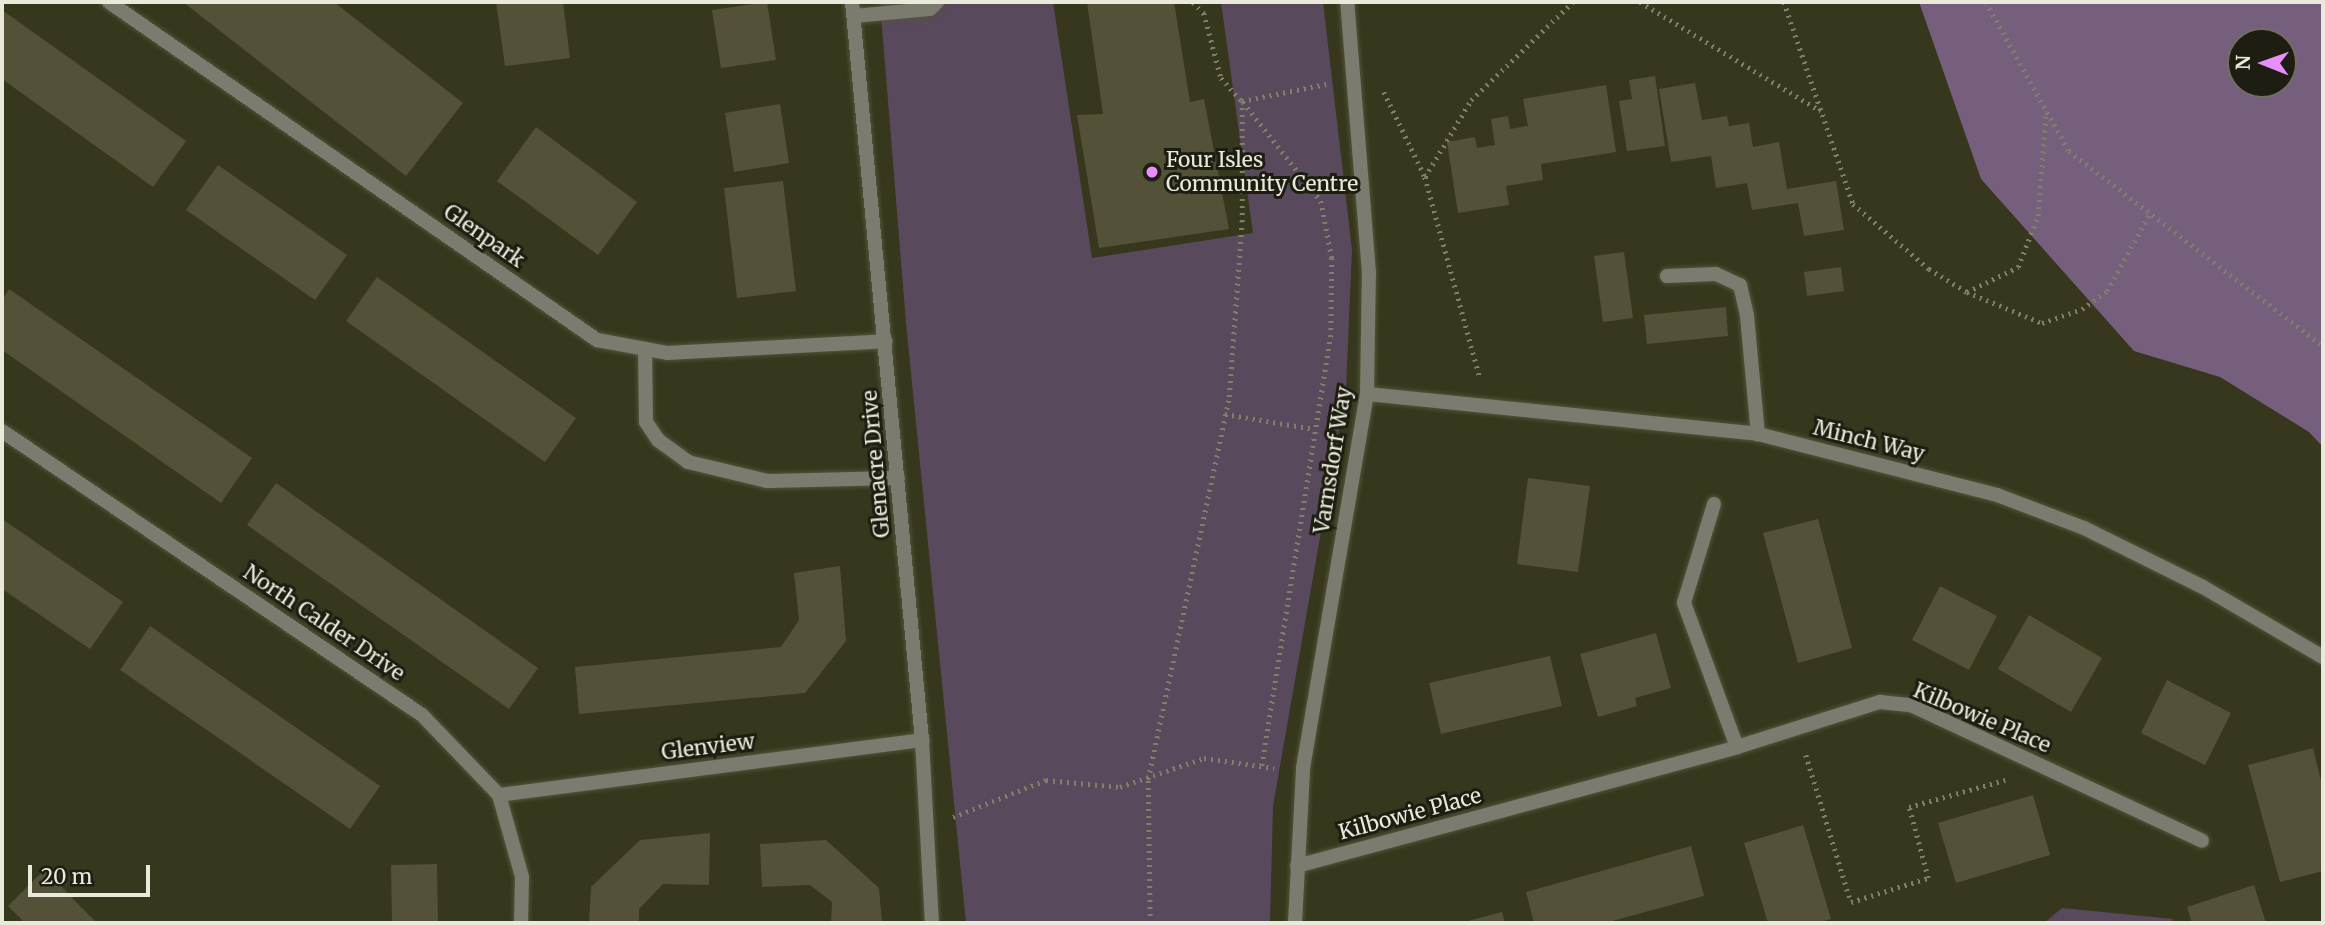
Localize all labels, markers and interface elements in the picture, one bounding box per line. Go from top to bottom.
north arrow [2227,28,2297,98]
text: N [2231,55,2255,70]
place label: Four Isles Community Centre [1166,147,1358,197]
marker: Four Isles Community Centre [1144,164,1160,180]
street label: Glenpark [439,199,529,273]
street label: Varnsdorf Way [1309,385,1357,535]
street label: Glenacre Drive [857,389,895,539]
street label: Minch Way [1811,415,1927,467]
street label: North Calder Drive [239,560,409,686]
street label: Kilbowie Place [1910,678,2054,758]
street label: Glenview [660,729,756,765]
street label: Kilbowie Place [1336,783,1484,845]
scale bar [32,852,154,896]
text: 20 m [41,863,92,890]

